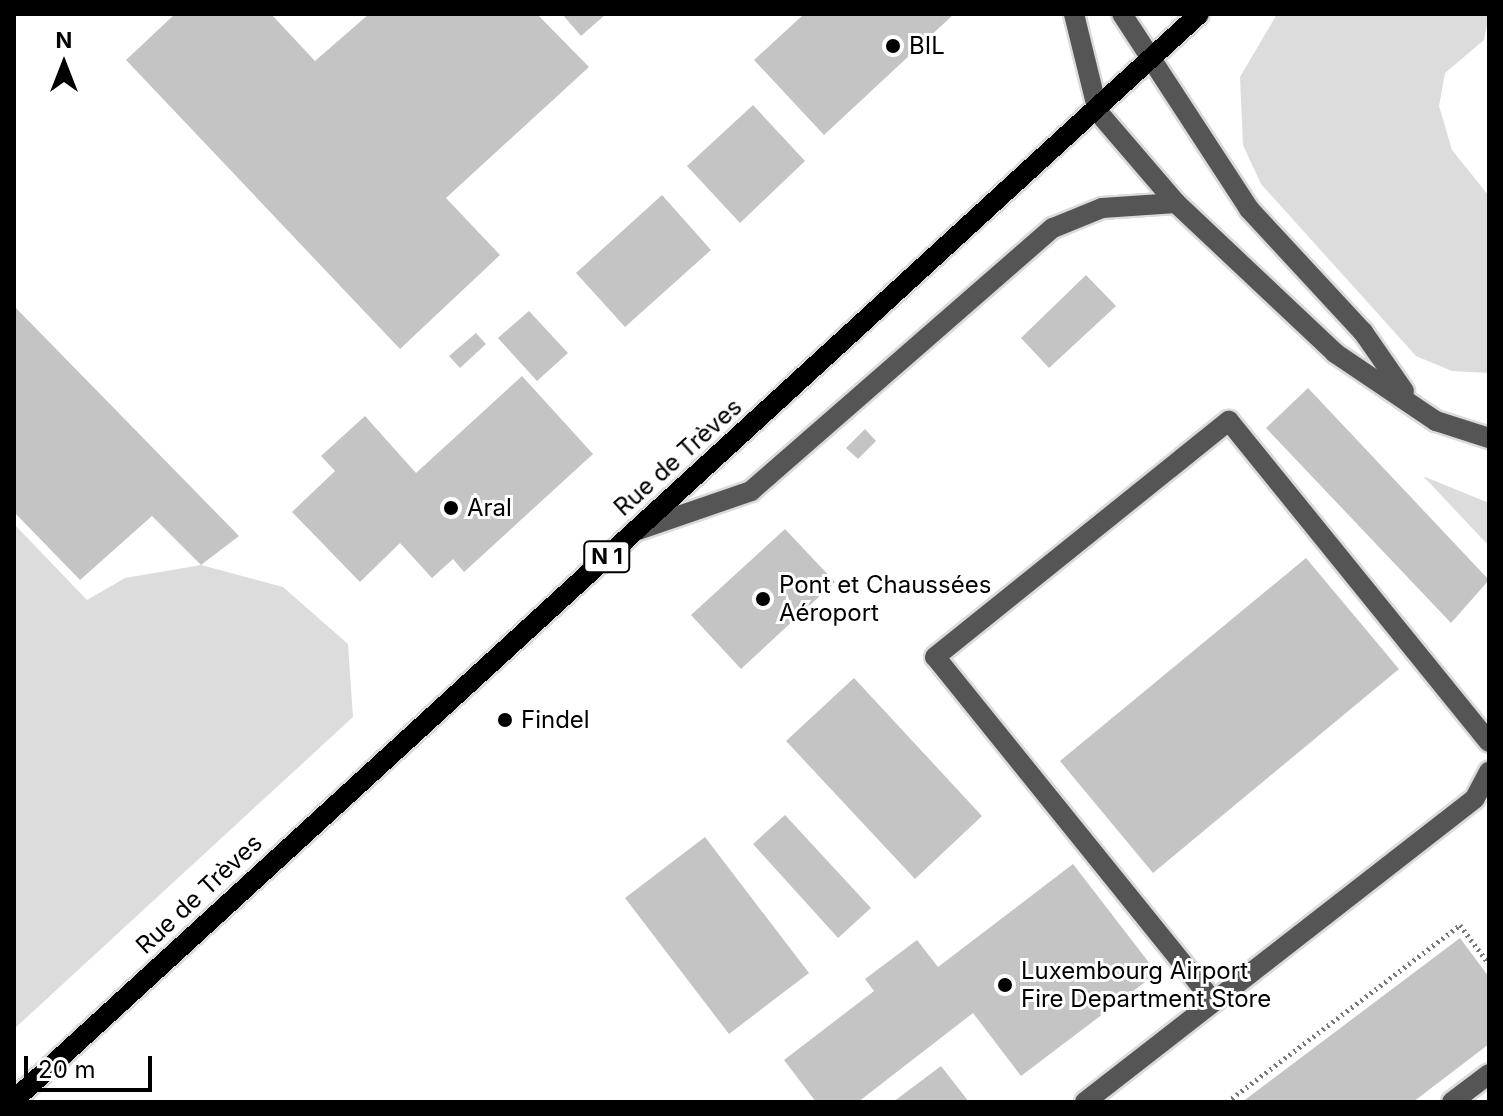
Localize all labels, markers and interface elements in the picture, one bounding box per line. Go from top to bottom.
north arrow [24,24,104,104]
text: N [56,27,72,53]
place label: BIL [909,32,945,60]
marker: BIL [884,37,902,55]
street label: Rue de Trèves [608,392,748,522]
place label: Aral [467,494,512,522]
marker: Aral [442,499,460,517]
road number: N 1 [583,539,631,575]
place label: Pont et Chaussées Aéroport [779,571,991,627]
marker: Pont et Chaussées Aéroport [754,590,772,608]
place label: Findel [521,706,590,734]
marker: Findel [496,711,514,729]
street label: Rue de Trèves [130,828,268,960]
place label: Luxembourg Airport Fire Department Store [1021,957,1271,1013]
marker: Luxembourg Airport Fire Department Store [996,976,1014,994]
scale bar [28,1040,156,1090]
text: 20 m [38,1055,96,1084]

